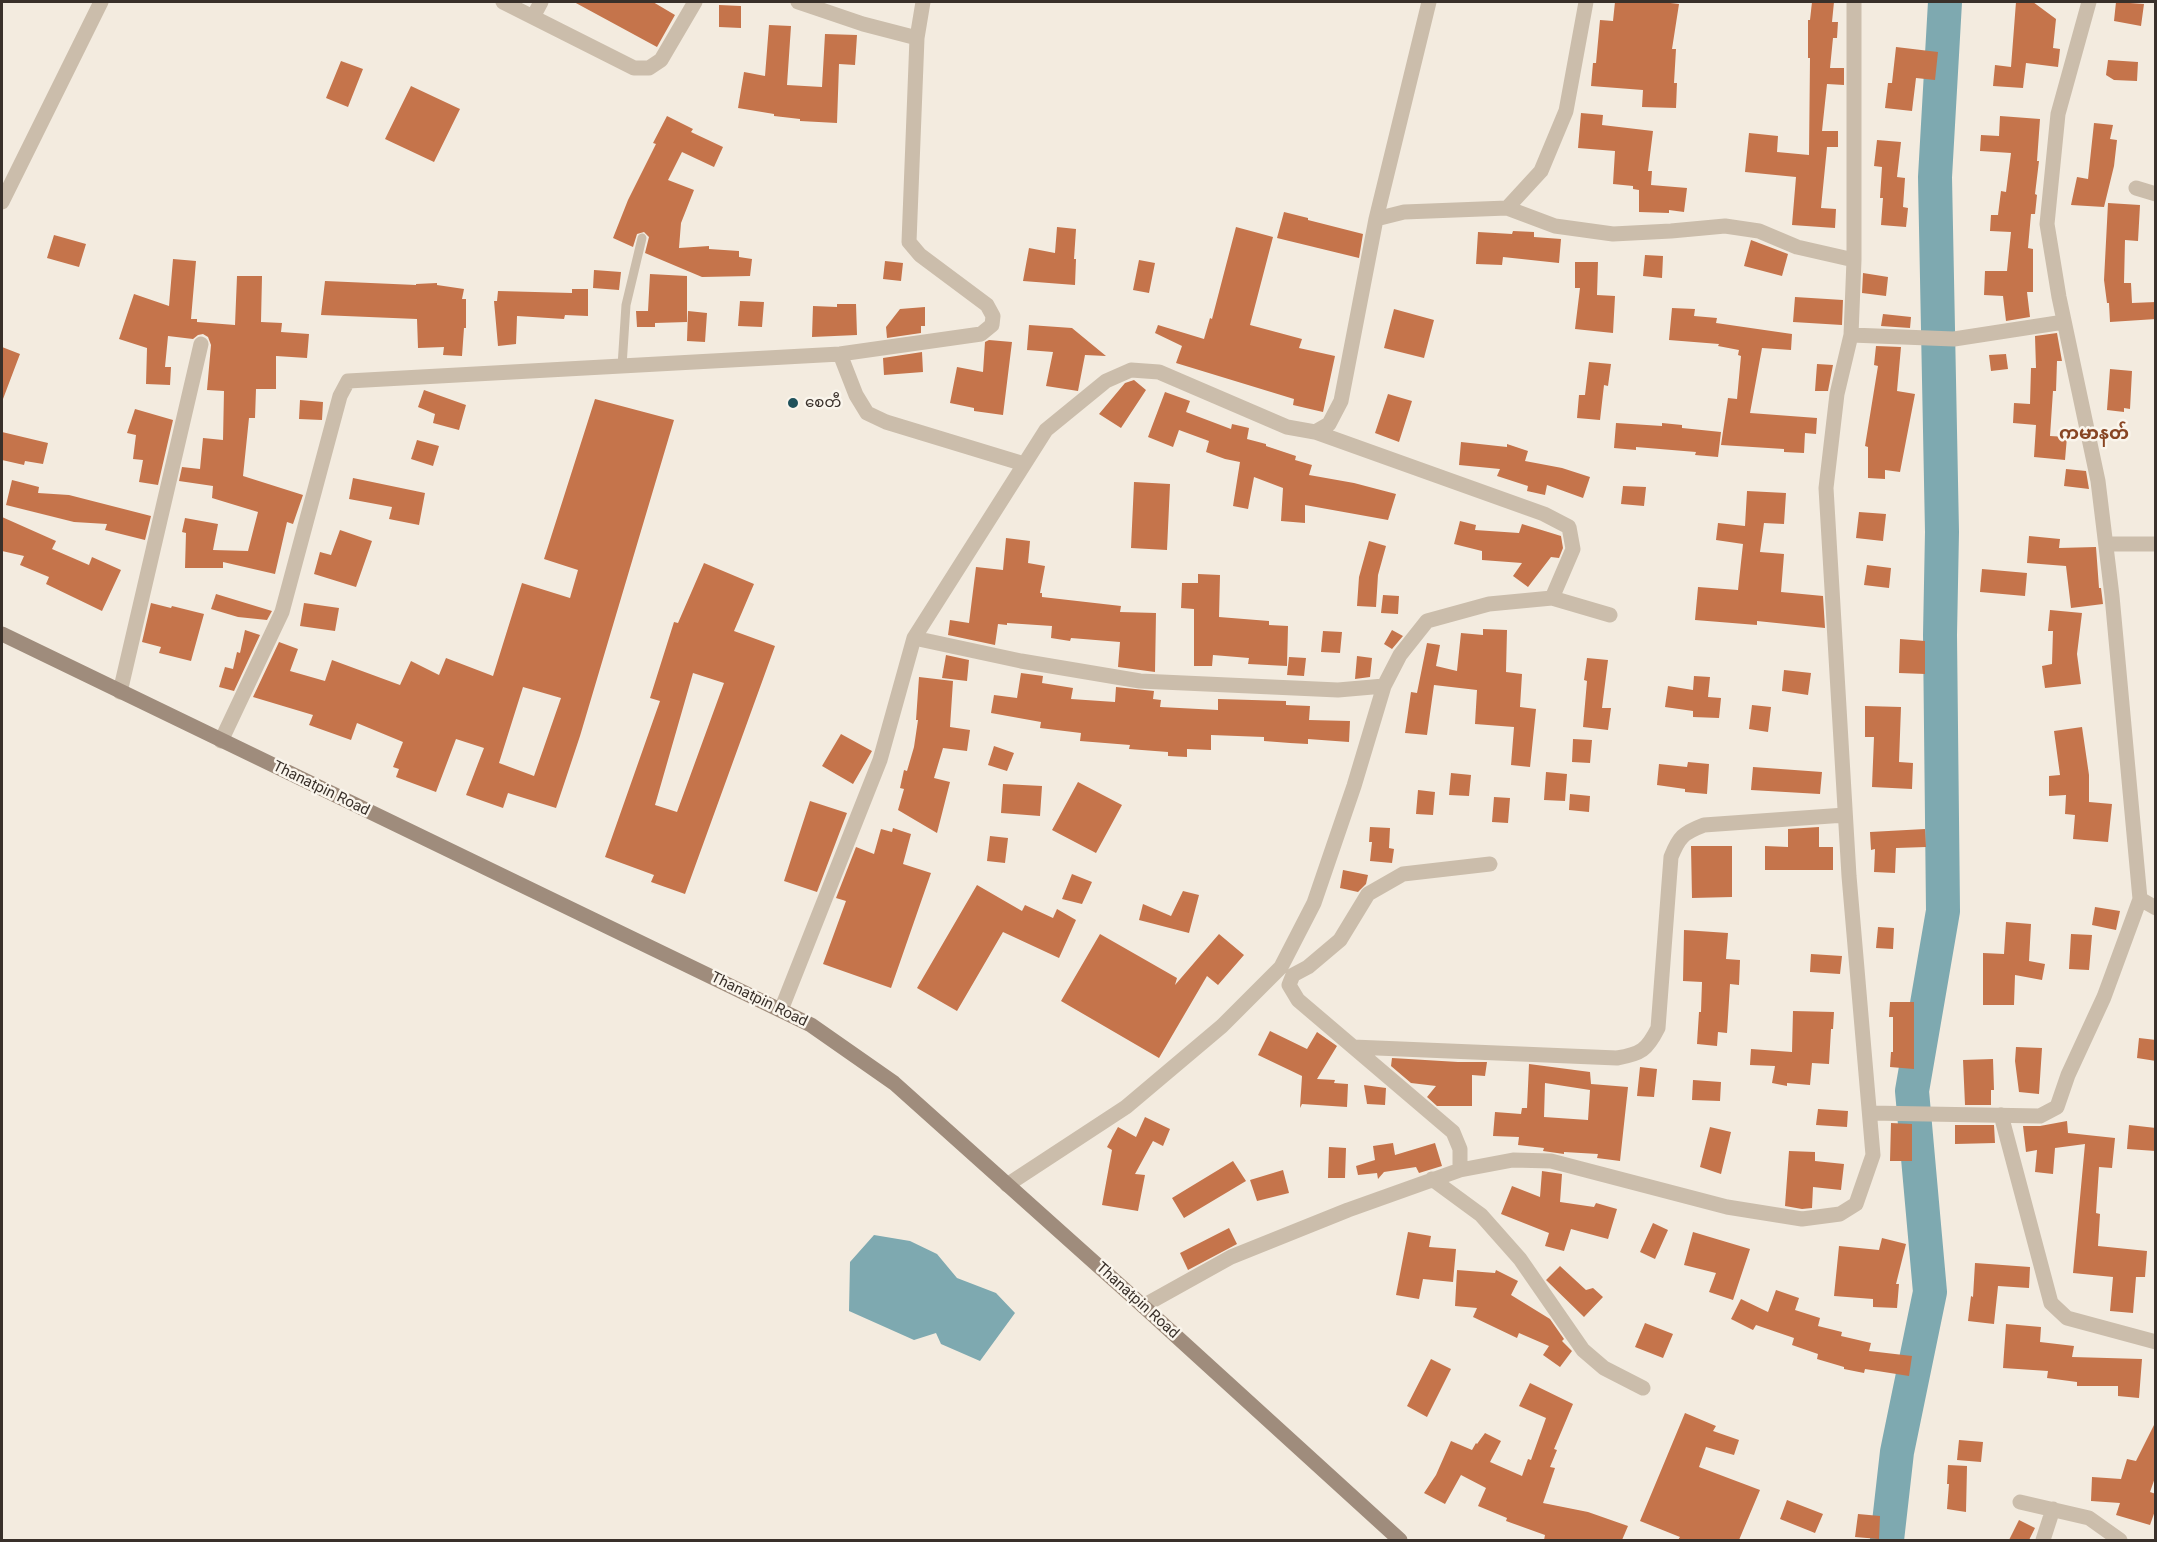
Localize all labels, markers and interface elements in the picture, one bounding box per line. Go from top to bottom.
place label: စေတီ [805,394,841,412]
marker: စေတီ [786,396,800,410]
district label: ကမာနတ် [2059,423,2129,445]
street label: Thanatpin Road [270,758,372,820]
street label: Thanatpin Road [708,969,810,1031]
street label: Thanatpin Road [1092,1259,1182,1343]

